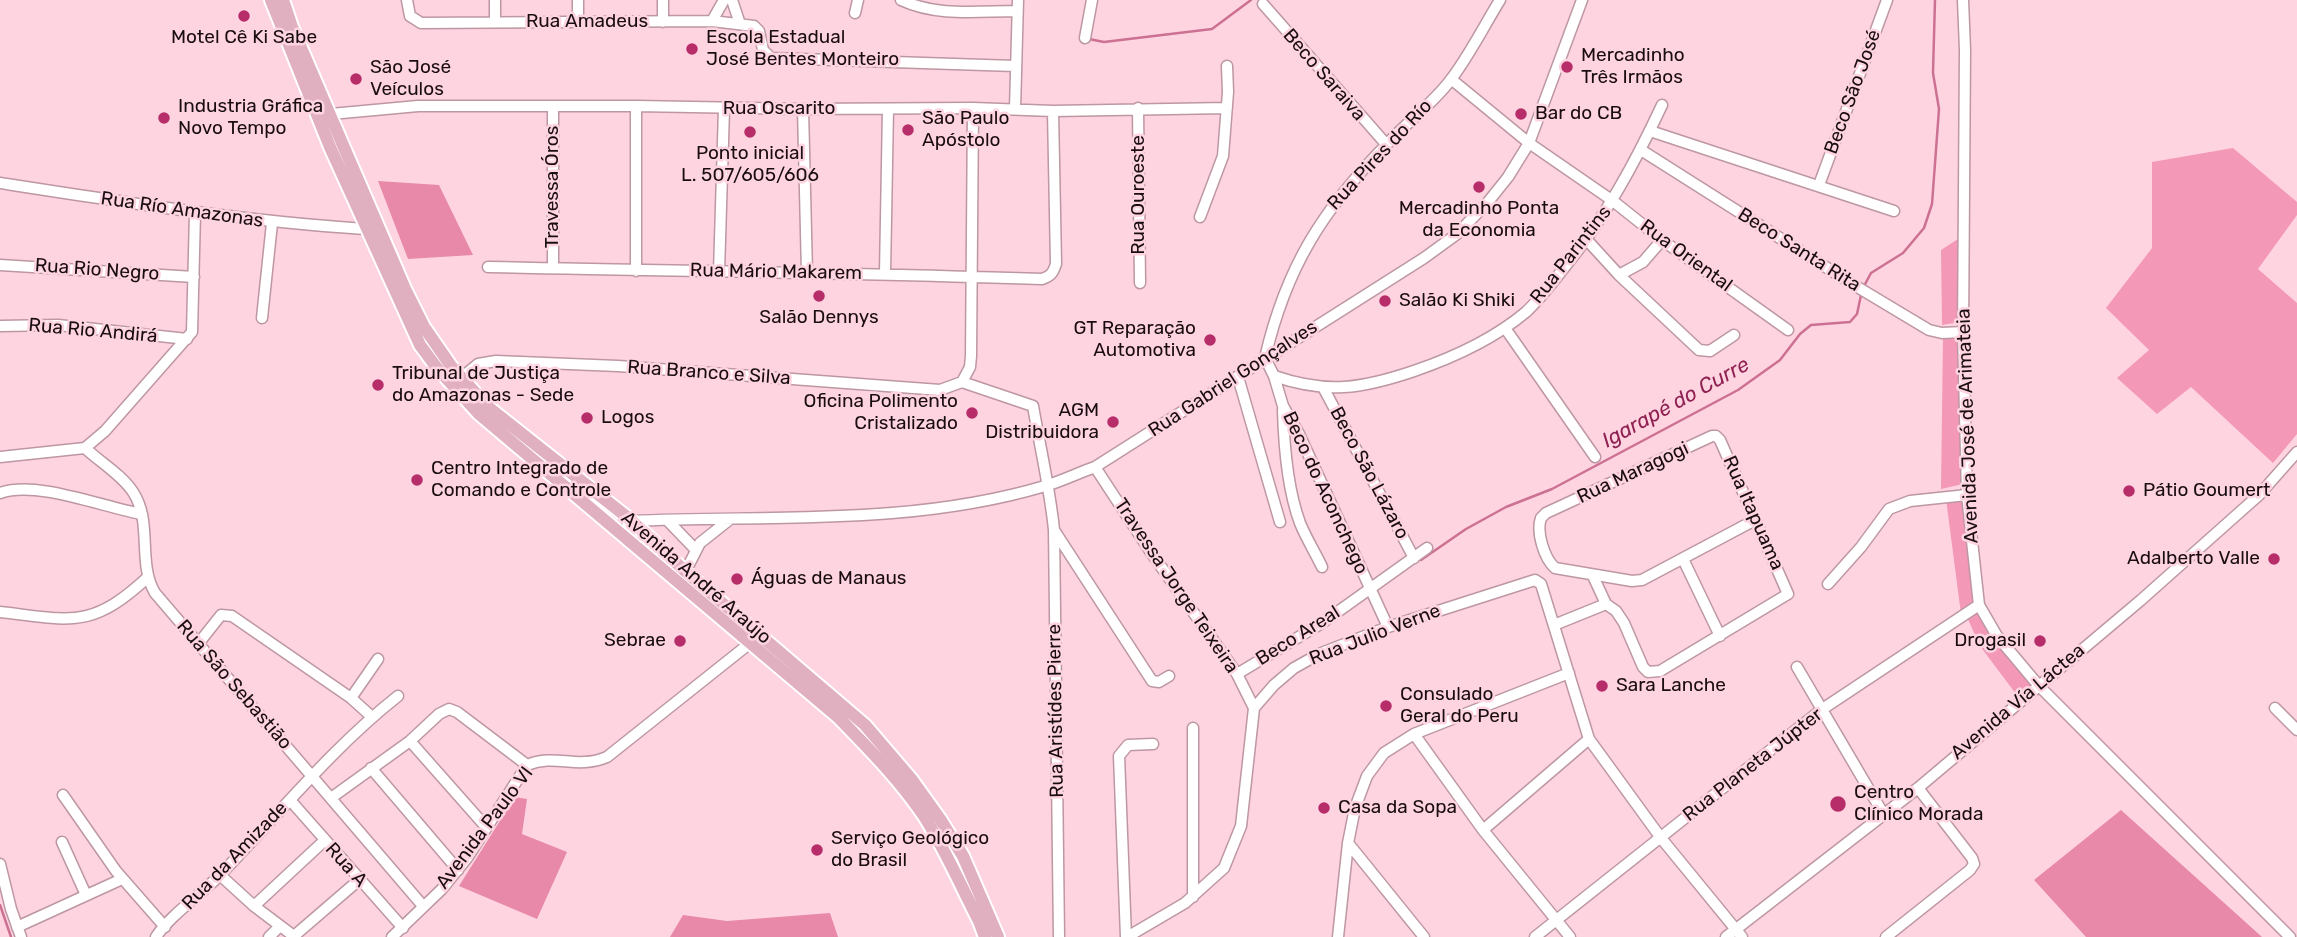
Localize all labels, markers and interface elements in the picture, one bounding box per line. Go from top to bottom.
marker: Motel Cê Ki Sabe [236,8,252,24]
street label: Rua Amadeus [526,11,648,33]
street label: Beco Saraiva [1278,24,1370,126]
place label: Motel Cê Ki Sabe [171,27,317,49]
place label: Escola Estadual José Bentes Monteiro [706,27,899,71]
street label: Beco São José [1820,27,1886,157]
marker: Escola Estadual José Bentes Monteiro [684,41,700,57]
place label: Mercadinho Três Irmãos [1581,45,1685,89]
place label: São José Veículos [370,57,451,101]
marker: Mercadinho Três Irmãos [1559,59,1575,75]
marker: São José Veículos [348,71,364,87]
street label: Rua Pires do Río [1323,95,1437,215]
place label: Industria Gráfica Novo Tempo [178,96,323,140]
street label: Rua Oscarito [723,98,835,120]
place label: Bar do CB [1535,103,1622,125]
marker: Bar do CB [1513,106,1529,122]
place label: São Paulo Apóstolo [922,108,1009,152]
marker: Industria Gráfica Novo Tempo [156,110,172,126]
marker: São Paulo Apóstolo [900,122,916,138]
marker: Ponto inicial L. 507/605/606 [742,124,758,140]
street label: Travessa Óros [542,126,564,248]
street label: Rua Ouroeste [1128,135,1150,255]
place label: Ponto inicial L. 507/605/606 [681,143,819,187]
marker: Mercadinho Ponta da Economia [1471,179,1487,195]
street label: Rua Río Amazonas [99,187,265,233]
place label: Mercadinho Ponta da Economia [1399,198,1559,242]
street label: Rua Parintins [1526,202,1616,308]
street label: Beco Santa Rita [1733,203,1865,297]
street label: Rua Oriental [1636,215,1736,297]
street label: Rua Rio Negro [34,254,160,286]
street label: Rua Mário Makarem [690,259,862,285]
marker: Salão Dennys [811,288,827,304]
place label: Salão Ki Shiki [1399,290,1515,312]
marker: Salão Ki Shiki [1377,293,1393,309]
place label: Salão Dennys [759,307,879,329]
street label: Avenida José de Arimateia [1953,308,1983,544]
street label: Rua Rio Andirá [28,314,158,348]
street label: Rua Gabriel Gonçalves [1144,316,1322,442]
place label: GT Reparação Automotiva [1073,318,1196,362]
marker: GT Reparação Automotiva [1202,332,1218,348]
water label: Igarapé do Curre [1598,352,1754,454]
street label: Rua Branco e Silva [627,356,791,390]
place label: Tribunal de Justiça do Amazonas - Sede [392,363,574,407]
marker: Tribunal de Justiça do Amazonas - Sede [370,377,386,393]
place label: Oficina Polimento Cristalizado [804,391,958,435]
place label: AGM Distribuidora [985,400,1099,444]
street label: Beco São Lázaro [1325,403,1413,543]
marker: Oficina Polimento Cristalizado [964,405,980,421]
place label: Logos [601,407,654,429]
street label: Beco do Aconchego [1277,408,1373,578]
marker: Logos [579,410,595,426]
marker: AGM Distribuidora [1105,414,1121,430]
street label: Rua Maragogi [1574,437,1692,509]
street label: Rua Itapuama [1718,452,1788,574]
place label: Centro Integrado de Comando e Controle [431,458,611,502]
marker: Centro Integrado de Comando e Controle [409,472,425,488]
place label: Pátio Goumert [2143,480,2270,502]
marker: Pátio Goumert [2121,483,2137,499]
street label: Travessa Jorge Teixeira [1109,494,1243,678]
street label: Avenida André Araújo [616,507,776,649]
place label: Adalberto Valle [2127,548,2260,570]
marker: Adalberto Valle [2266,551,2282,567]
place label: Águas de Manaus [751,568,907,590]
marker: Águas de Manaus [729,571,745,587]
street label: Rua Julio Verne [1306,600,1444,670]
street label: Beco Areal [1252,601,1344,671]
street label: Rua São Sebastião [172,616,296,754]
street label: Rua Aristídes Pierre [1043,624,1069,798]
place label: Sebrae [604,630,666,652]
place label: Drogasil [1954,630,2026,652]
marker: Sebrae [672,633,688,649]
marker: Drogasil [2032,633,2048,649]
street label: Avenida Vía Láctea [1946,639,2090,765]
place label: Sara Lanche [1616,675,1726,697]
marker: Sara Lanche [1594,678,1610,694]
place label: Consulado Geral do Peru [1400,684,1519,728]
marker: Consulado Geral do Peru [1378,698,1394,714]
street label: Rua Planeta Júpter [1679,703,1827,827]
street label: Avenida Paulo VI [432,762,538,894]
place label: Centro Clínico Morada [1854,782,1983,826]
marker: Centro Clínico Morada [1828,794,1848,814]
street label: Rua da Amizade [178,797,292,915]
place label: Casa da Sopa [1338,797,1457,819]
marker: Casa da Sopa [1316,800,1332,816]
place label: Serviço Geológico do Brasil [831,828,989,872]
street label: Rua A [320,838,372,892]
marker: Serviço Geológico do Brasil [809,842,825,858]

